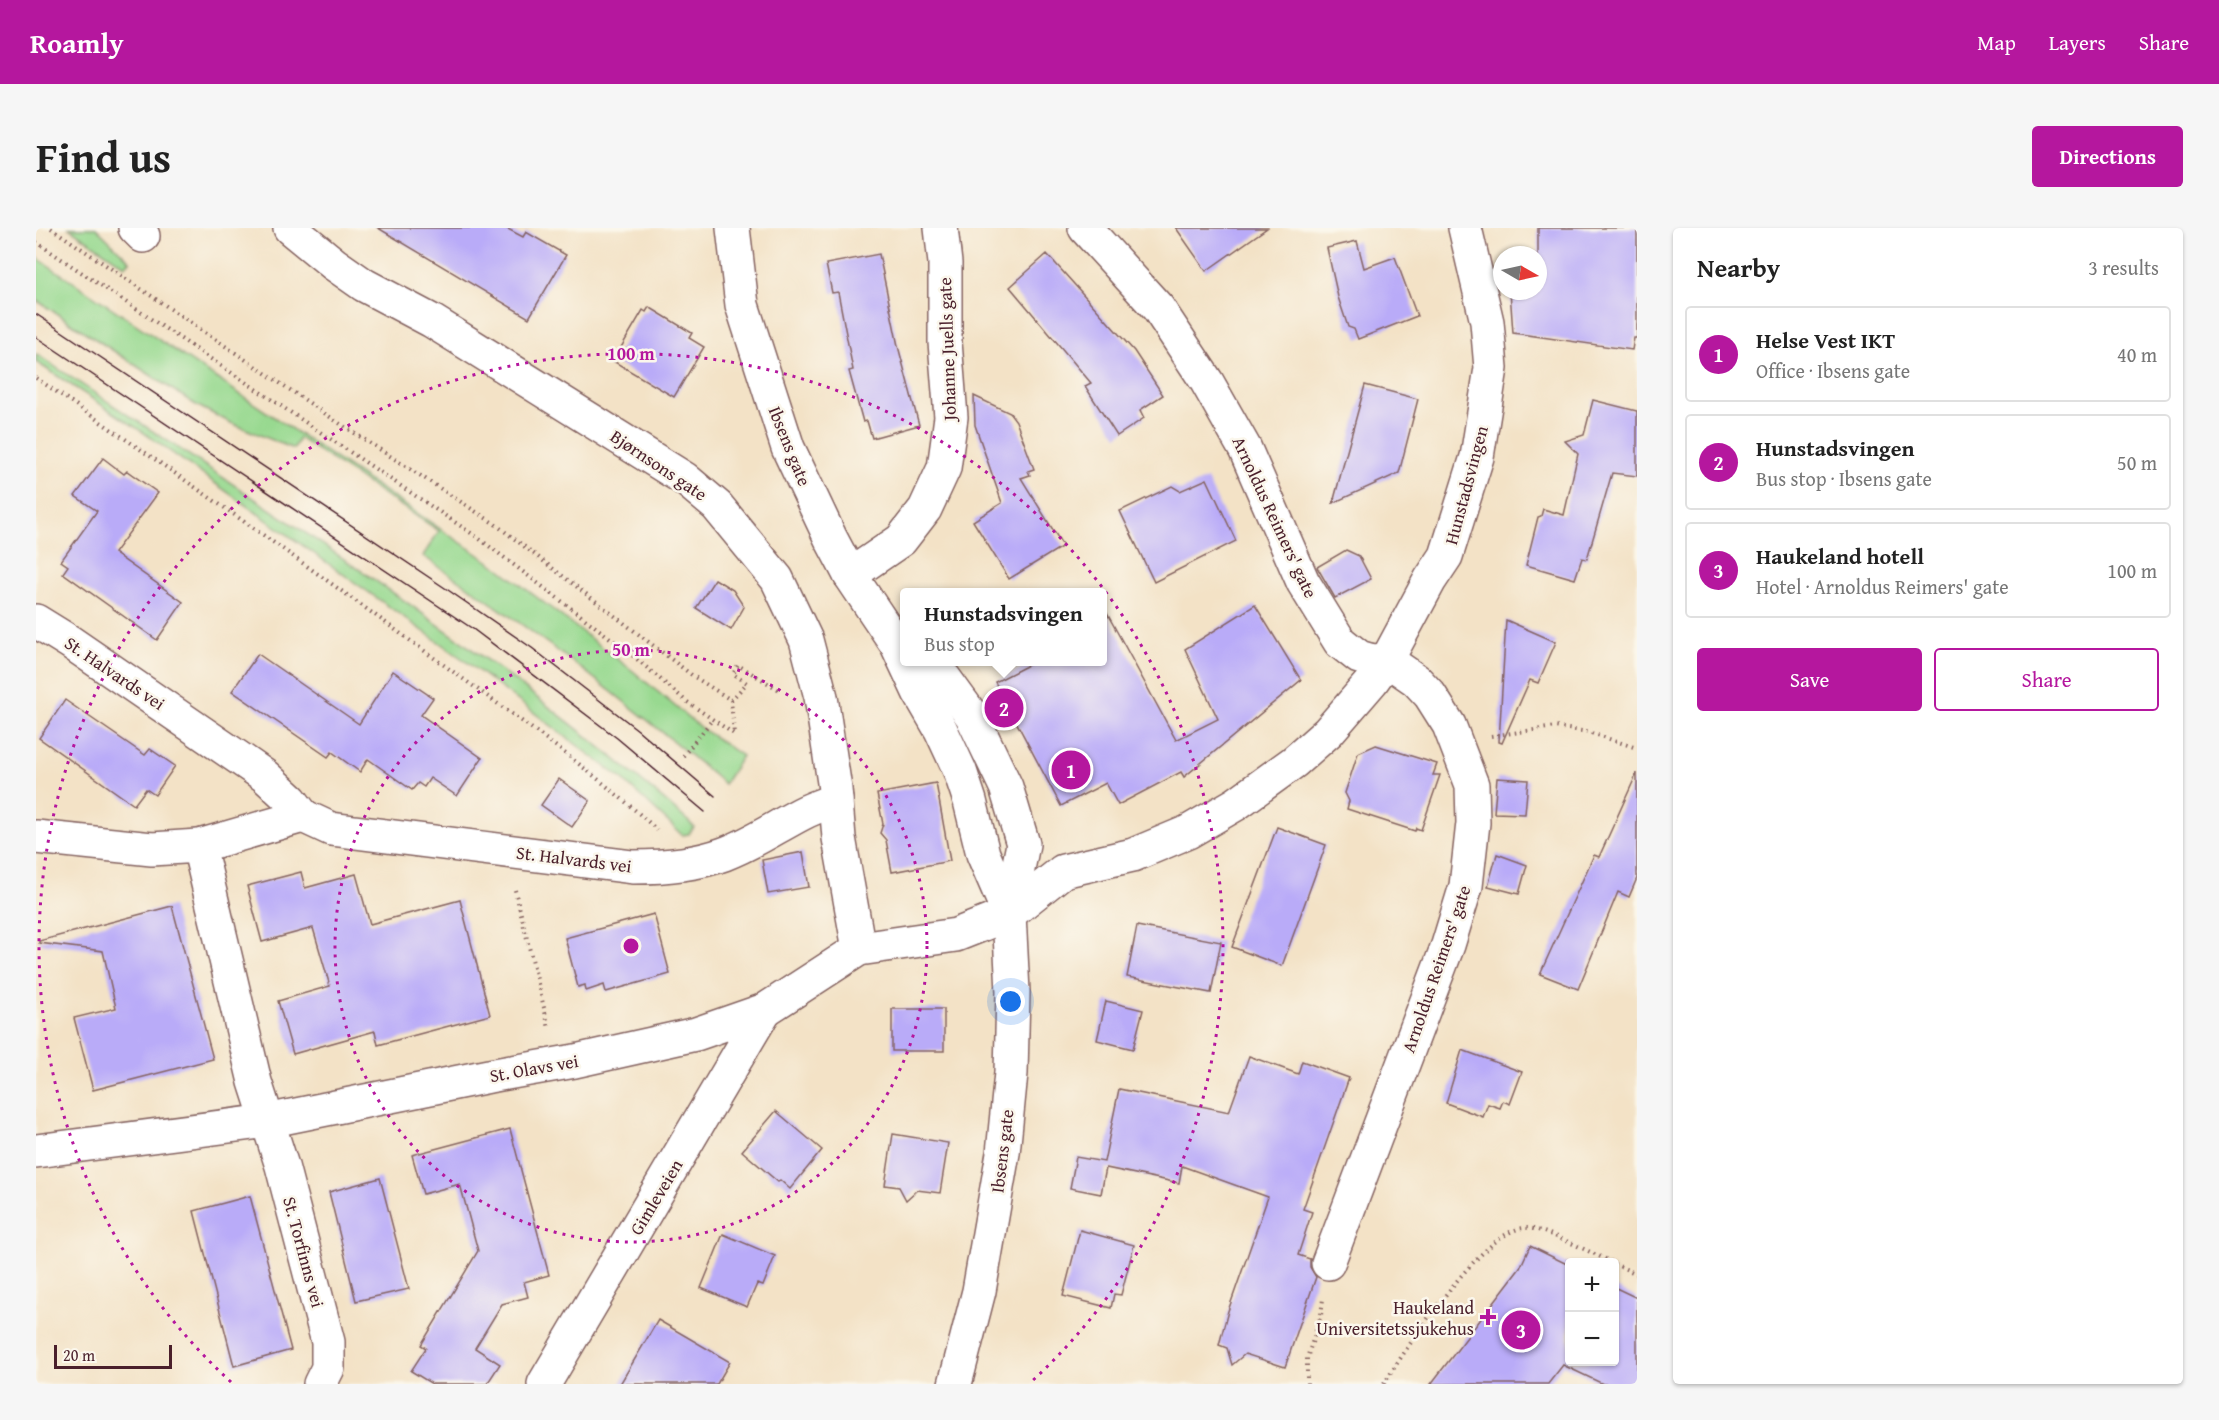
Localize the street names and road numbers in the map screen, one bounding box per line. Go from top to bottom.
street label: Johanne Juells gate [931,277,963,423]
street label: Ibsens gate [762,402,818,490]
street label: Hunstadsvingen [1437,422,1495,548]
street label: Bjørnsons gate [605,423,713,507]
street label: Arnoldus Reimers' gate [1226,432,1324,602]
street label: St. Halvards vei [59,629,171,717]
street label: St. Halvards vei [515,839,633,879]
street label: Arnoldus Reimers' gate [1395,882,1477,1056]
street label: St. Olavs vei [487,1047,581,1089]
street label: Ibsens gate [983,1108,1021,1194]
street label: Gimleveien [623,1154,689,1240]
street label: St. Torfinns vei [276,1194,332,1310]

